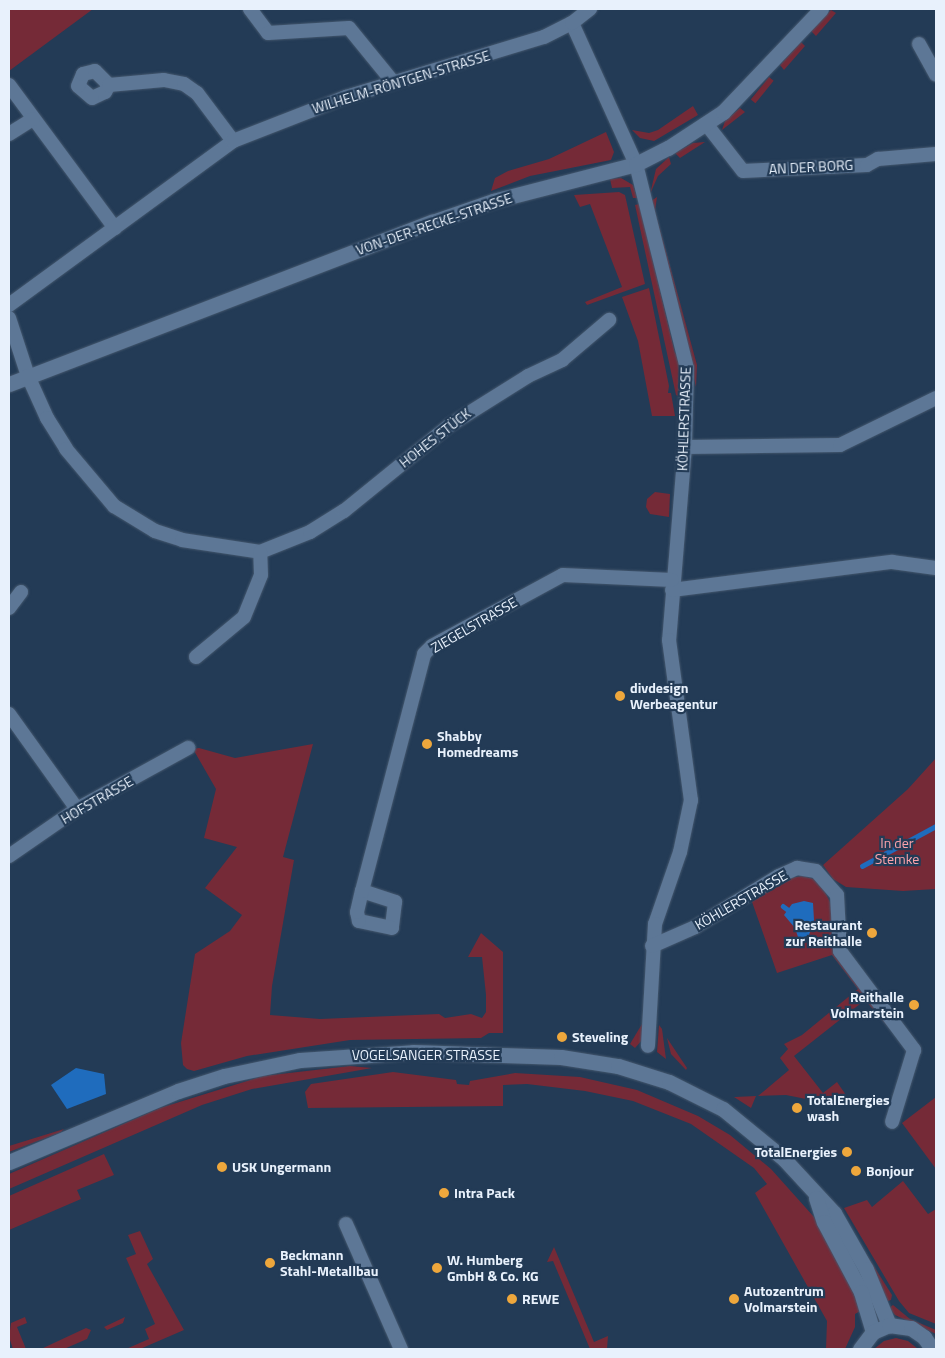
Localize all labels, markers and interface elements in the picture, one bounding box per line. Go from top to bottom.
street label: WILHELM-RÖNTGEN-STRASSE [310,47,492,117]
street label: AN DER BORG [768,156,854,178]
street label: VON-DER-RECKE-STRASSE [354,189,514,259]
street label: KÖHLERSTRASSE [674,367,694,471]
street label: HOHES STÜCK [396,405,474,471]
street label: ZIEGELSTRASSE [428,594,520,656]
place label: divdesign Werbeagentur [630,680,717,712]
marker: divdesign Werbeagentur [614,690,626,702]
place label: Shabby Homedreams [437,728,518,760]
marker: Shabby Homedreams [421,738,433,750]
street label: HOFSTRASSE [58,773,136,827]
park label: In der Stemke [875,835,919,868]
street label: KÖHLERSTRASSE [692,867,790,933]
place label: Restaurant zur Reithalle [786,917,862,950]
marker: Restaurant zur Reithalle [866,927,878,939]
place label: Reithalle Volmarstein [830,989,904,1022]
marker: Reithalle Volmarstein [908,999,920,1011]
place label: Steveling [572,1029,628,1045]
marker: Steveling [556,1031,568,1043]
street label: VOGELSANGER STRASSE [352,1047,500,1063]
place label: TotalEnergies wash [807,1092,890,1124]
marker: TotalEnergies wash [791,1102,803,1114]
place label: TotalEnergies [754,1144,837,1160]
marker: TotalEnergies [841,1146,853,1158]
place label: USK Ungermann [232,1159,331,1175]
marker: USK Ungermann [216,1161,228,1173]
place label: Bonjour [866,1163,914,1179]
marker: Bonjour [850,1165,862,1177]
place label: Intra Pack [454,1185,515,1201]
marker: Intra Pack [438,1187,450,1199]
place label: Beckmann Stahl-Metallbau [280,1247,378,1280]
place label: W. Humberg GmbH & Co. KG [447,1252,539,1284]
marker: Beckmann Stahl-Metallbau [264,1257,276,1269]
marker: W. Humberg GmbH & Co. KG [431,1262,443,1274]
place label: Autozentrum Volmarstein [744,1283,824,1315]
place label: REWE [522,1291,559,1307]
marker: REWE [506,1293,518,1305]
marker: Autozentrum Volmarstein [728,1293,740,1305]

